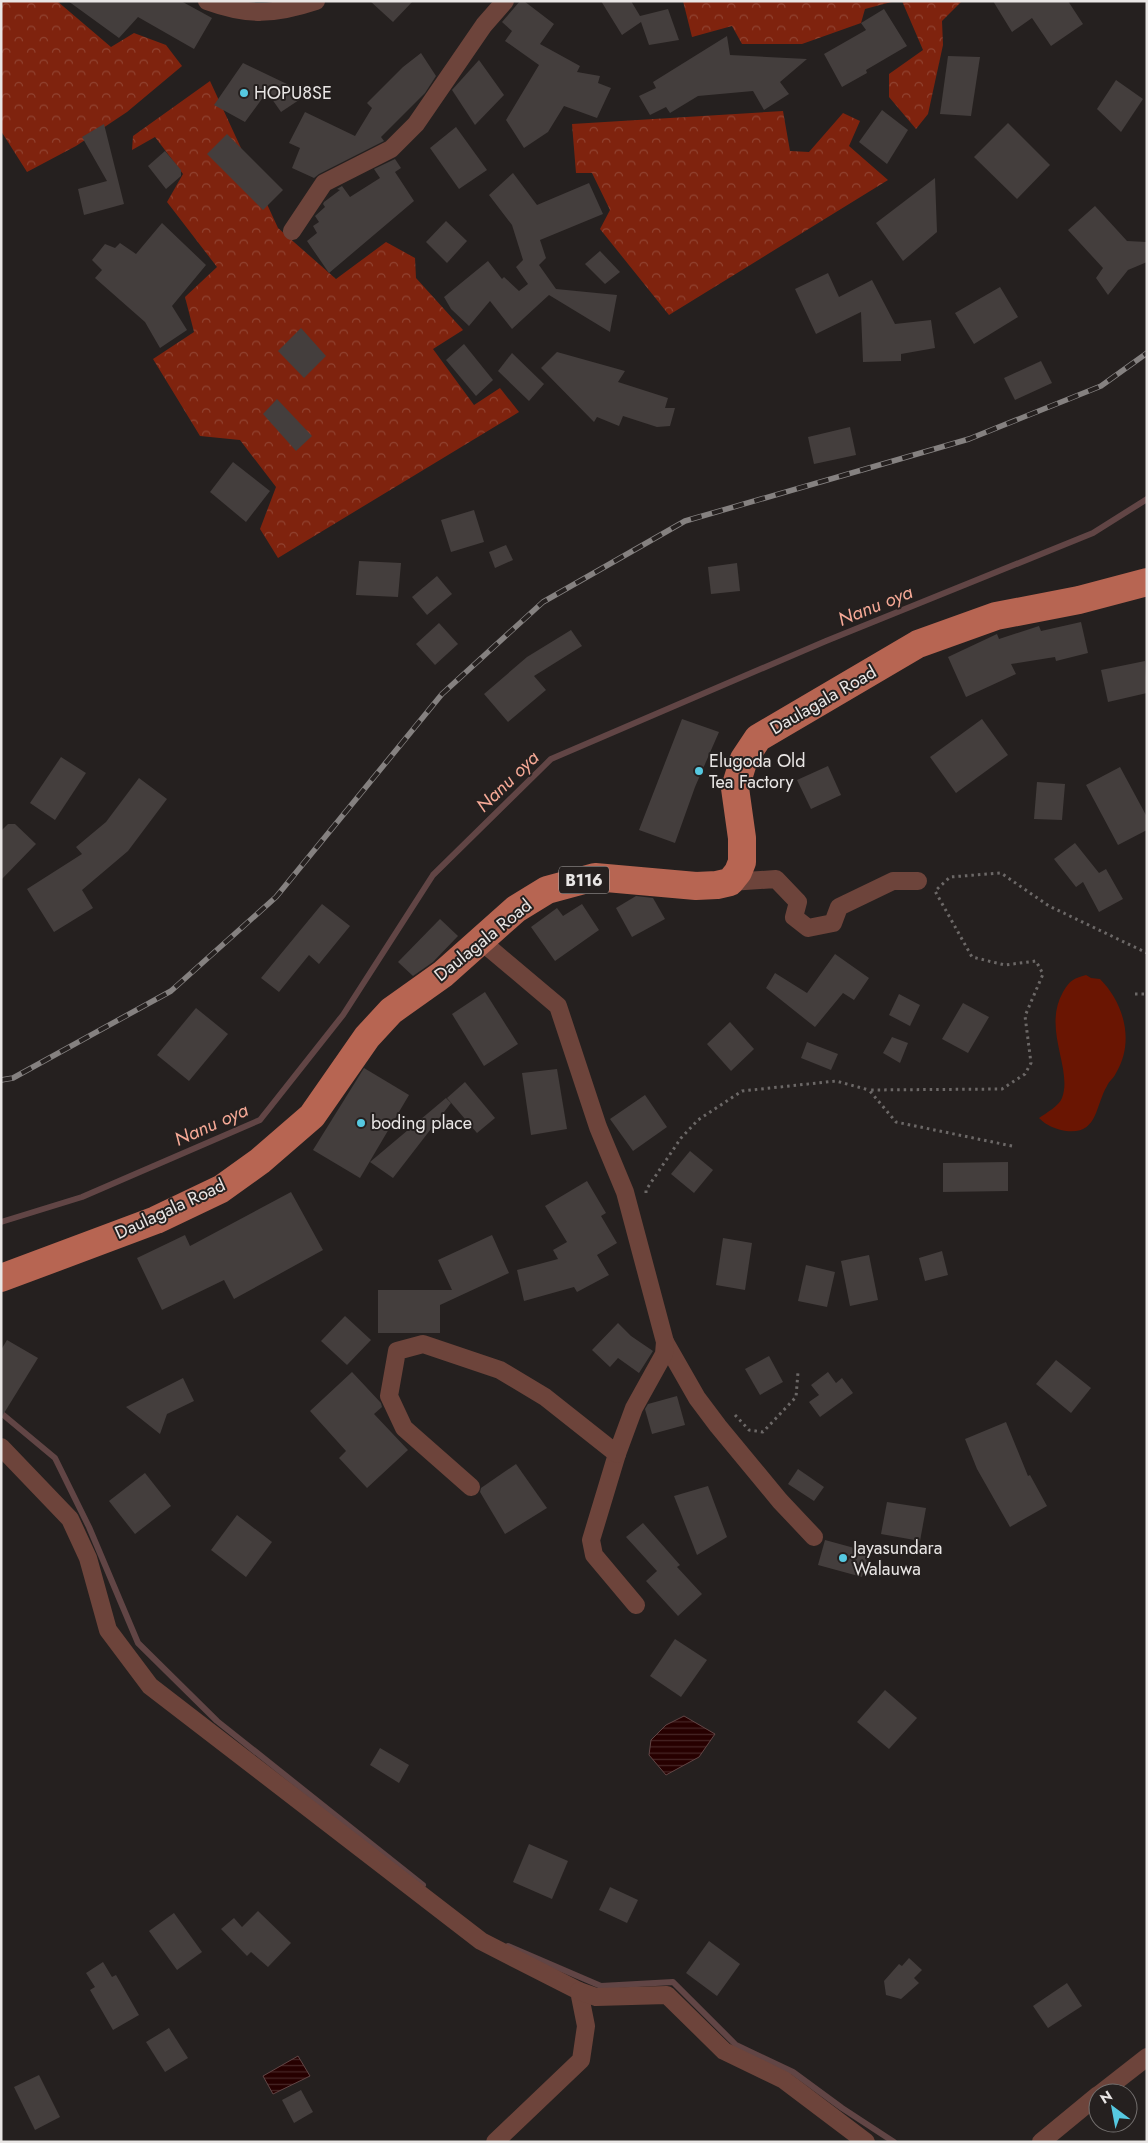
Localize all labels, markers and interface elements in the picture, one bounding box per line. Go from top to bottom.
place label: HOPU8SE [254,80,332,106]
marker: HOPU8SE [238,87,250,99]
water label: Nanu oya [834,578,917,633]
street label: Daulagala Road [765,659,881,741]
water label: Nanu oya [470,744,545,818]
place label: Elugoda Old Tea Factory [709,748,806,795]
marker: Elugoda Old Tea Factory [693,765,705,777]
road number: B116 [559,866,609,894]
street label: Daulagala Road [429,892,537,988]
water label: Nanu oya [170,1096,253,1153]
place label: boding place [371,1110,472,1136]
marker: boding place [355,1117,367,1129]
street label: Daulagala Road [111,1172,229,1246]
place label: Jayasundara Walauwa [851,1535,942,1582]
marker: Jayasundara Walauwa [837,1552,849,1564]
north arrow [1088,2083,1138,2133]
text: N [1096,2086,1116,2108]

